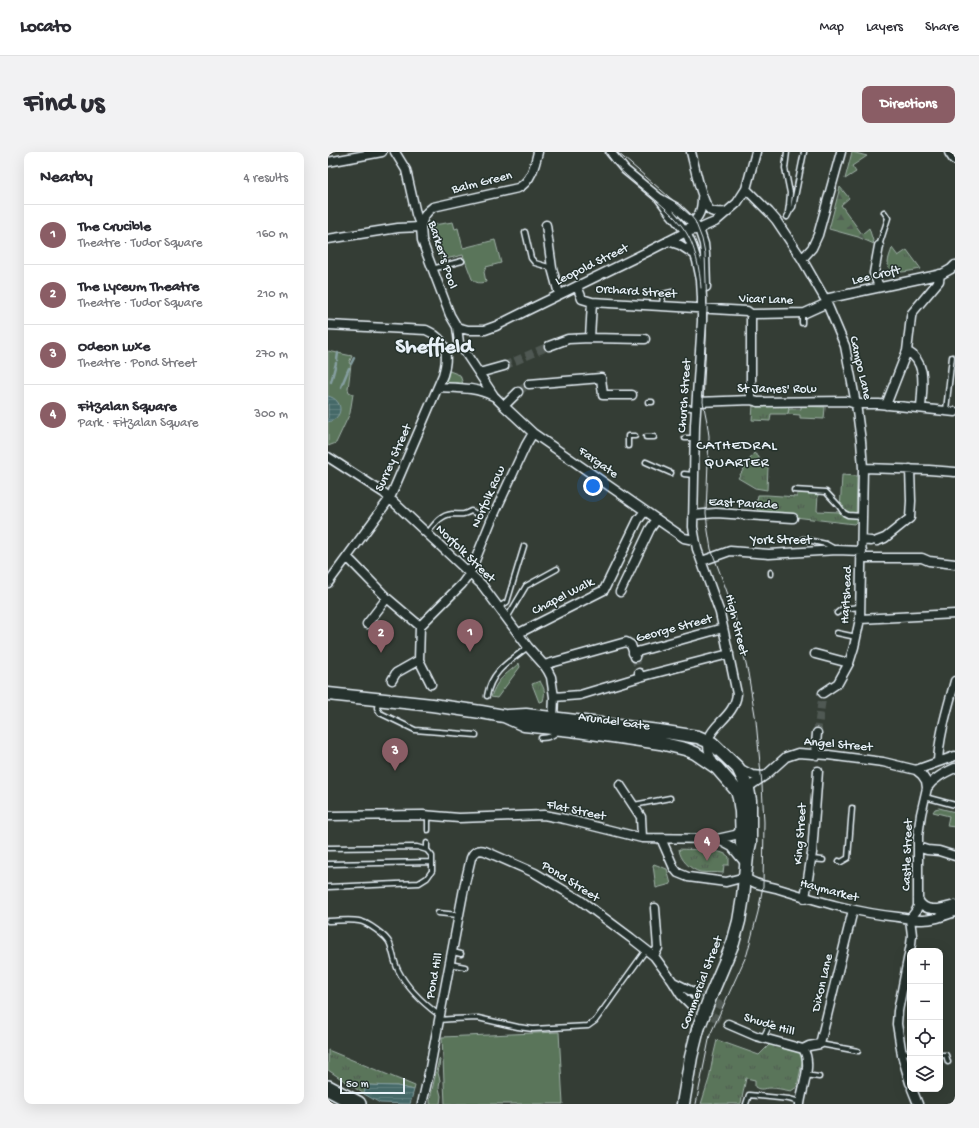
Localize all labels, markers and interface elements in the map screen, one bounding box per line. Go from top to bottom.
text: Locato [20,16,71,39]
text: Map [820,19,844,36]
text: Layers [866,19,903,36]
text: Share [925,19,959,36]
button: Directions [862,86,955,123]
text: Find us [24,88,104,121]
text: Nearby [40,168,93,188]
street label: Balm Green [449,168,514,198]
text: 4 results [244,171,288,186]
text: The Crucible [78,218,151,236]
street label: Barker's Pool [424,218,460,291]
text: 1 [50,227,56,242]
text: 160 m [256,227,288,242]
text: Theatre · Tudor Square [78,236,202,251]
street label: Leopold Street [553,240,633,289]
street label: Lee Croft [850,263,903,289]
text: The Lyceum Theatre [78,278,199,296]
street label: Orchard Street [595,282,679,302]
text: 2 [50,287,56,302]
text: 210 m [257,287,288,302]
street label: Vicar Lane [738,292,794,308]
text: Theatre · Tudor Square [78,296,202,311]
street label: Campo Lane [845,335,875,401]
district label: Sheffield [395,336,475,361]
text: Odeon Luxe [78,338,150,356]
text: 3 [50,347,56,362]
text: 270 m [255,347,288,362]
text: Theatre · Pond Street [78,356,196,371]
street label: Church Street [675,357,695,433]
street label: St James' Row [737,382,817,397]
text: Fitzalan Square [78,398,177,416]
text: 4 [50,407,56,422]
text: 300 m [254,407,288,422]
text: Park · Fitzalan Square [78,416,199,431]
street label: Surrey Street [372,420,416,494]
district label: CATHEDRAL QUARTER [696,437,778,472]
street label: Fargate [574,443,621,482]
street label: Norfolk Row [469,464,509,530]
your location [583,476,603,496]
street label: East Parade [708,495,778,513]
street label: Norfolk Street [432,522,499,587]
street label: York Street [750,533,813,548]
street label: Hartshead [838,564,856,624]
street label: Chapel Walk [530,575,597,619]
street label: High Street [721,593,751,659]
street label: George Street [634,611,715,646]
pin: 1 [457,619,483,652]
pin: 2 [368,620,394,653]
street label: Arundel Gate [577,710,651,734]
street label: Angel Street [803,735,874,756]
pin: 3 [382,738,408,771]
street label: Flat Street [544,797,608,825]
street label: King Street [791,801,811,865]
street label: Castle Street [899,817,917,891]
pin: 4 [694,828,720,861]
street label: Pond Street [537,858,603,907]
street label: Haymarket [798,876,861,906]
street label: Commercial Street [677,933,727,1032]
map controls [907,948,943,1092]
button: + [907,948,943,984]
street label: Pond Hill [423,951,447,1001]
street label: Dixon Lane [809,952,837,1014]
button: − [907,984,943,1020]
street label: Shude Hill [742,1010,796,1040]
button: locate [907,1020,943,1056]
button: layers [907,1056,943,1092]
scale bar [340,1076,405,1095]
text: 50 m [346,1079,368,1091]

